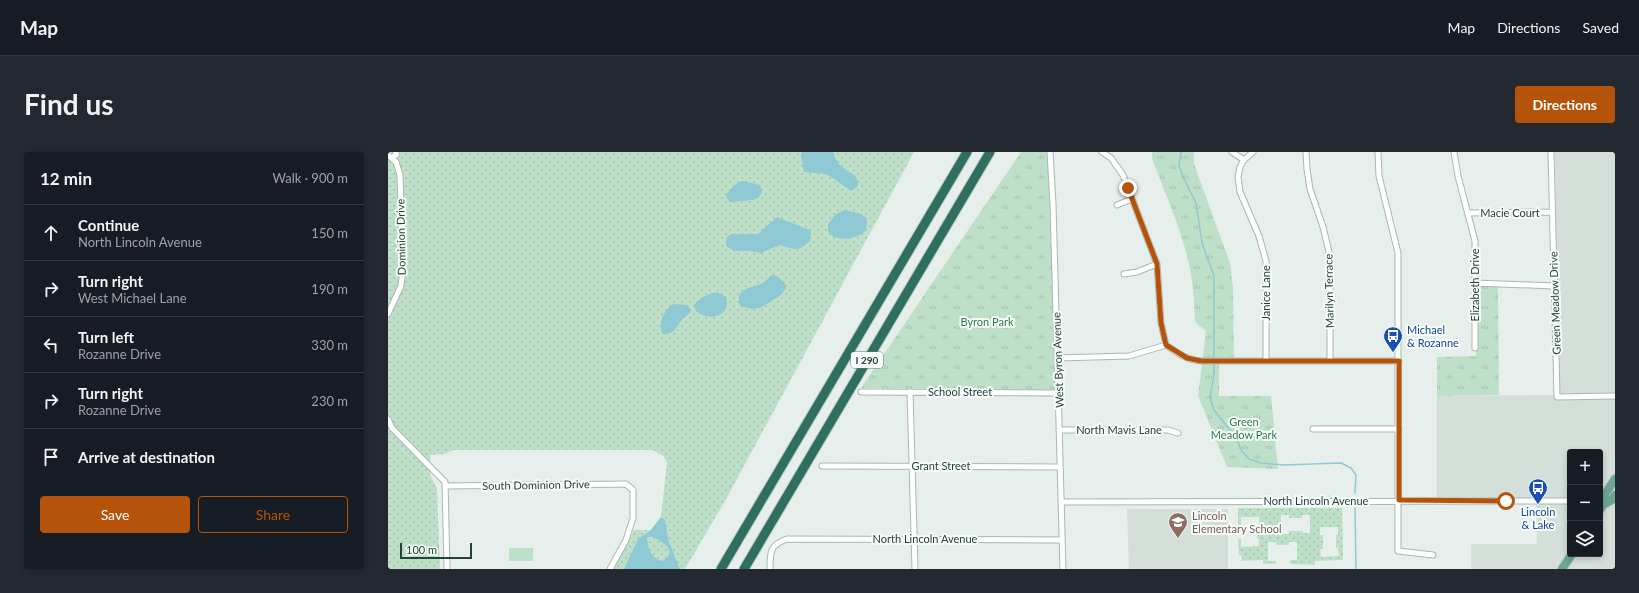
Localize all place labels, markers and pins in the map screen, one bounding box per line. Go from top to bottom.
place label: Michael & Rozanne [1407,323,1459,349]
bus stop icon: Michael & Rozanne [1382,325,1404,353]
bus stop icon: Lincoln & Lake [1527,477,1549,505]
place label: Lincoln & Lake [1521,505,1555,531]
place label: Lincoln Elementary School [1192,509,1282,535]
school or university icon: Lincoln Elementary School [1167,511,1189,539]

